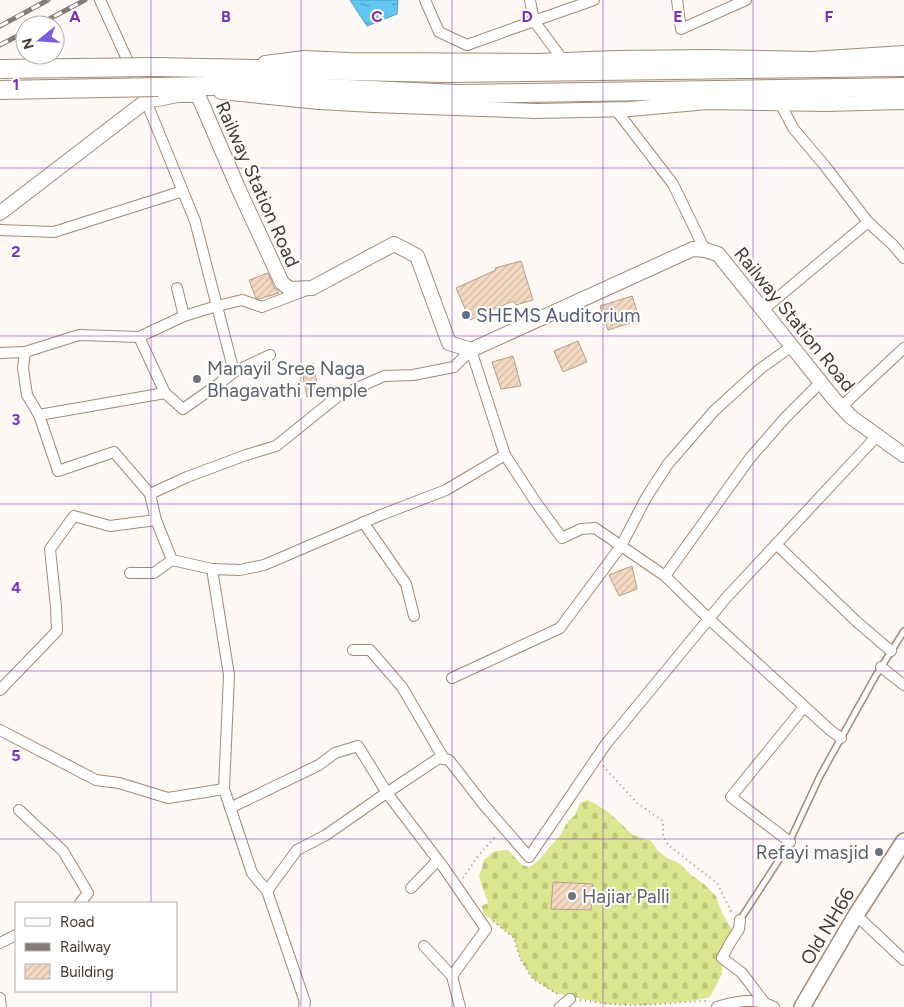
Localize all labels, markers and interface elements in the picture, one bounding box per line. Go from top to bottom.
text: A [69,7,81,26]
text: B [221,7,231,26]
text: C [371,7,383,26]
text: D [521,7,533,26]
text: E [673,7,683,26]
text: F [825,7,834,26]
north arrow [15,15,65,65]
text: N [18,36,38,51]
text: 1 [13,75,19,94]
street label: Railway Station Road [211,98,304,271]
text: 2 [11,242,21,261]
street label: Railway Station Road [729,242,860,396]
place label: SHEMS Auditorium [476,304,640,327]
marker: SHEMS Auditorium [460,309,472,321]
place label: Manayil Sree Naga Bhagavathi Temple [207,357,367,402]
marker: Manayil Sree Naga Bhagavathi Temple [191,373,203,385]
text: 3 [12,410,21,429]
text: 4 [11,578,21,597]
text: 5 [11,746,21,765]
place label: Refayi masjid [756,841,869,864]
marker: Refayi masjid [873,846,885,858]
street label: Old NH66 [796,884,859,969]
place label: Hajiar Palli [582,885,670,908]
marker: Hajiar Palli [566,890,578,902]
legend [15,902,178,992]
text: Road [60,913,95,931]
text: Railway [60,938,111,956]
text: Building [60,963,114,981]

